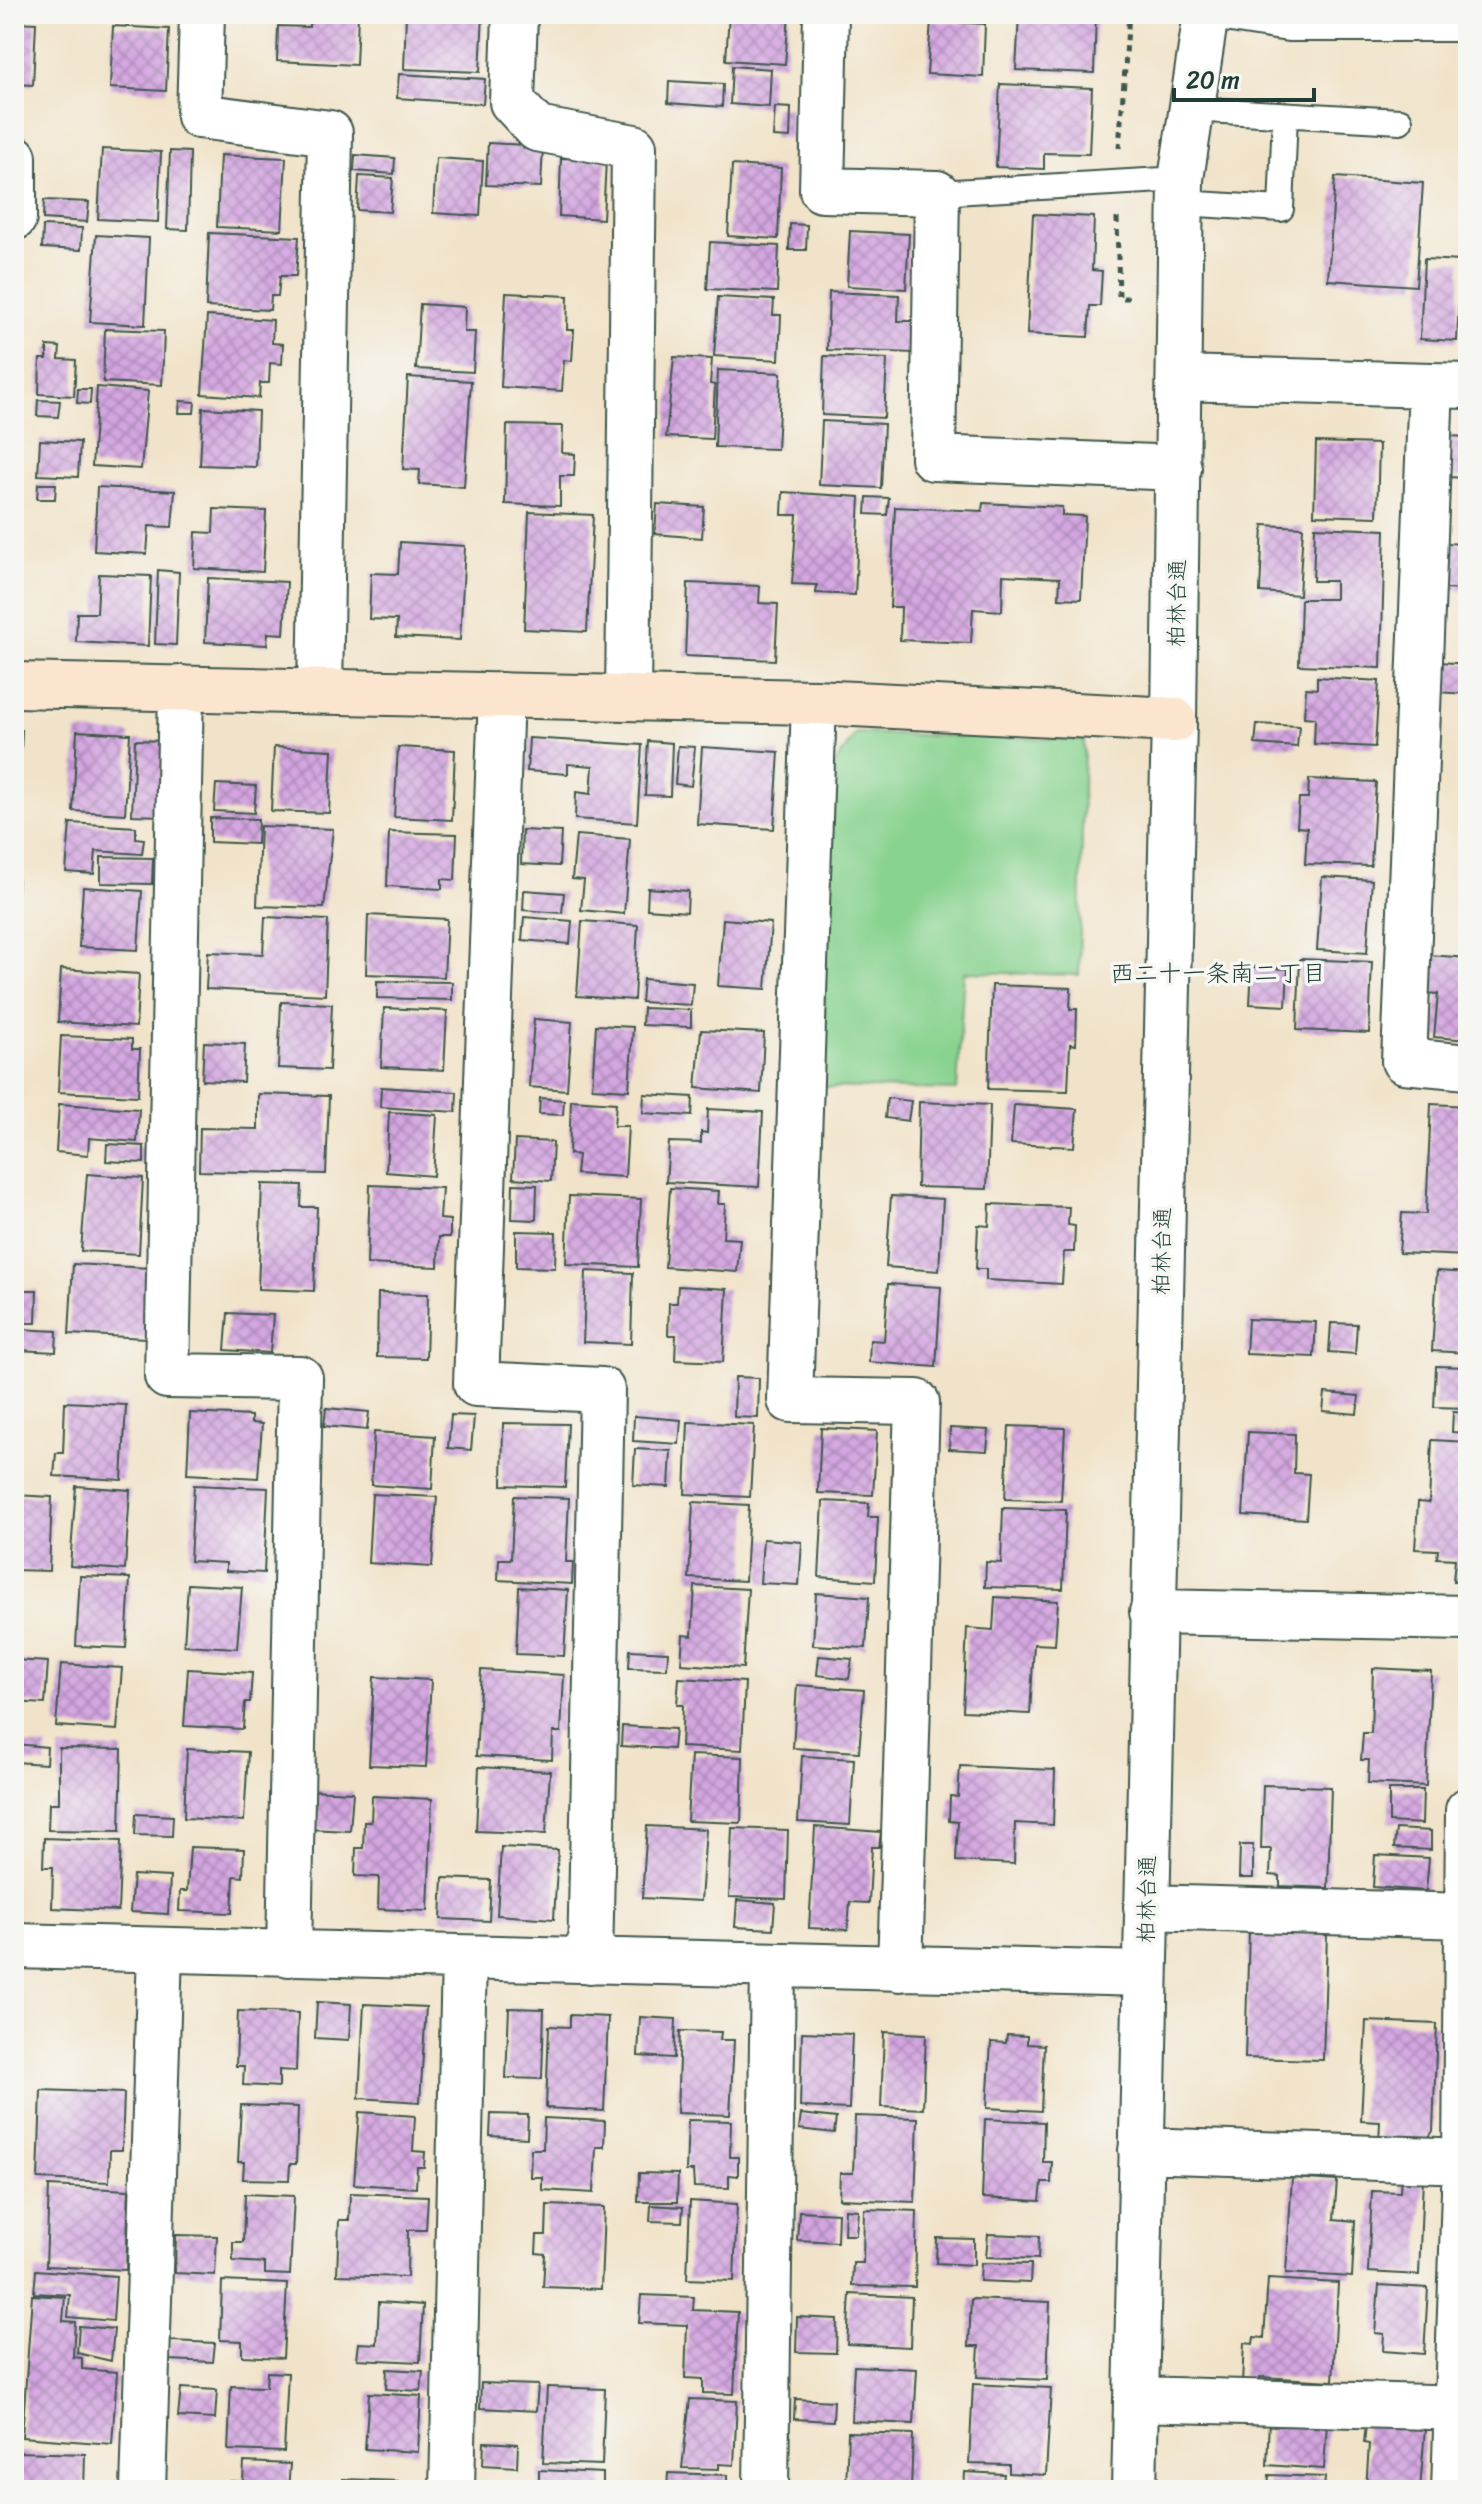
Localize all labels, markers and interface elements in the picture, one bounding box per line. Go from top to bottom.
scale bar [1174,52,1314,102]
text: 20 m [1186,59,1240,101]
street label: 柏林台通 [1156,559,1197,647]
district label: 西二十一条南二丁目 [1110,952,1326,994]
street label: 柏林台通 [1141,1207,1182,1295]
street label: 柏林台通 [1126,1855,1167,1943]

